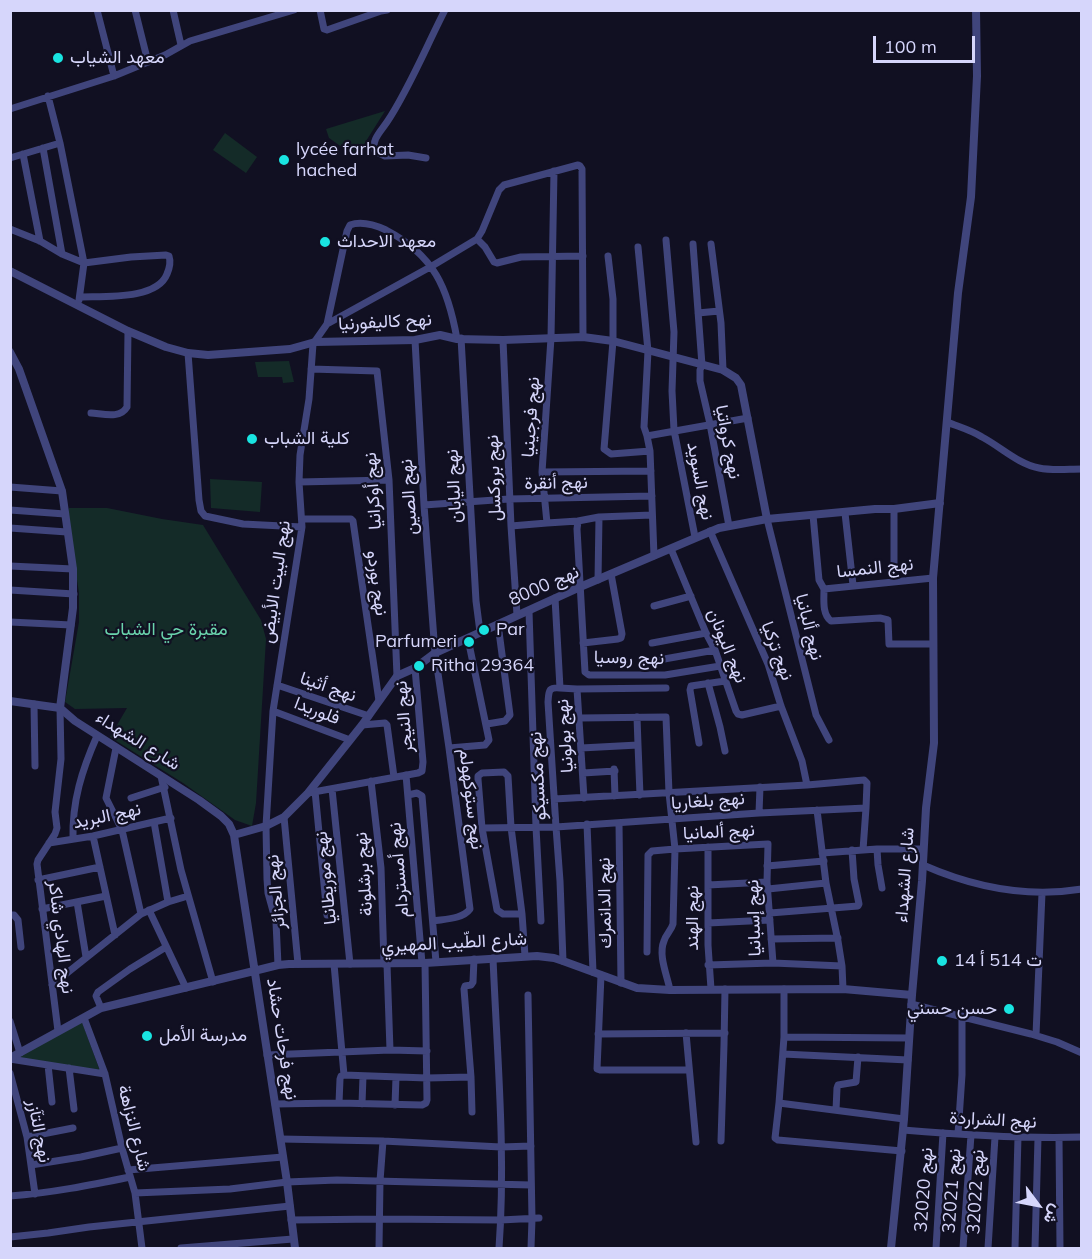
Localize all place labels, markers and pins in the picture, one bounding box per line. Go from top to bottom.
place label: معهد الشياب [70,47,165,69]
marker: معهد الشياب [51,51,65,65]
place label: lycée farhat hached [296,139,394,182]
marker: lycée farhat hached [277,153,291,167]
place label: معهد الاحداث [337,231,436,253]
marker: معهد الاحداث [318,235,332,249]
place label: كلية الشباب [264,428,350,450]
marker: كلية الشباب [245,432,259,446]
place label: Par [496,619,525,641]
marker: Par [477,623,491,637]
place label: Parfumeri [375,631,457,653]
marker: Parfumeri [462,635,476,649]
place label: Ritha 29364 [431,655,534,677]
marker: Ritha 29364 [412,659,426,673]
place label: 14 ت 514 أ [954,950,1042,972]
marker: 14 ت 514 أ [935,954,949,968]
place label: حسن حسني [907,998,997,1020]
marker: حسن حسني [1002,1002,1016,1016]
place label: مدرسة الأمل [159,1025,247,1047]
marker: مدرسة الأمل [140,1029,154,1043]

